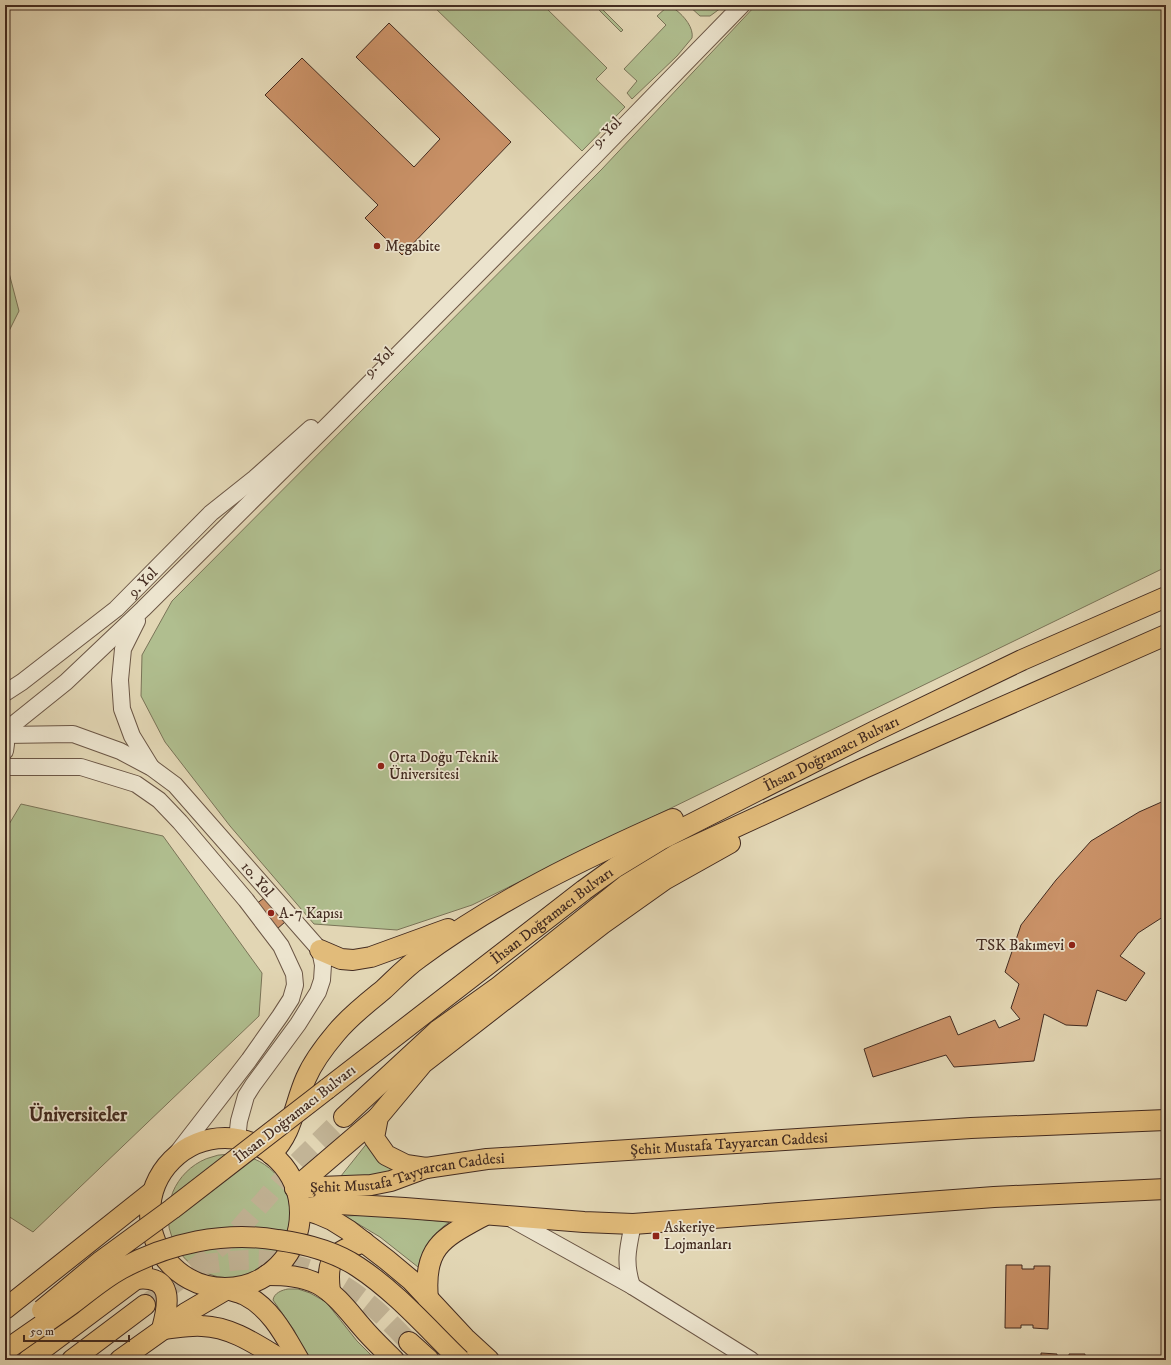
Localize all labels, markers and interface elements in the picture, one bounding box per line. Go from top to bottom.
street label: 9. Yol [587,113,626,152]
place label: Megabite [385,237,440,256]
marker: Megabite [372,241,382,251]
street label: 9. Yol [359,343,398,382]
street label: 9. Yol [123,563,162,602]
street label: İhsan Doğramacı Bulvarı [760,711,902,795]
place label: Orta Doğu Teknik Üniversitesi [389,748,499,784]
marker: Orta Doğu Teknik Üniversitesi [376,761,386,771]
street label: 10. Yol [237,858,278,901]
street label: İhsan Doğramacı Bulvarı [487,863,617,968]
place label: A-7 Kapısı [279,904,343,923]
marker: A-7 Kapısı [266,908,276,918]
place label: TSK Bakımevi [976,936,1064,955]
marker: TSK Bakımevi [1067,940,1077,950]
street label: İhsan Doğramacı Bulvarı [230,1061,360,1167]
district label: Üniversiteler [29,1102,128,1127]
street label: Şehit Mustafa Tayyarcan Caddesi [630,1128,829,1159]
street label: Şehit Mustafa Tayyarcan Caddesi [310,1148,505,1197]
place label: Askeriye Lojmanları [664,1218,732,1254]
marker: Askeriye Lojmanları [651,1231,661,1241]
scale bar [24,1317,129,1343]
text: 50 m [30,1324,54,1339]

